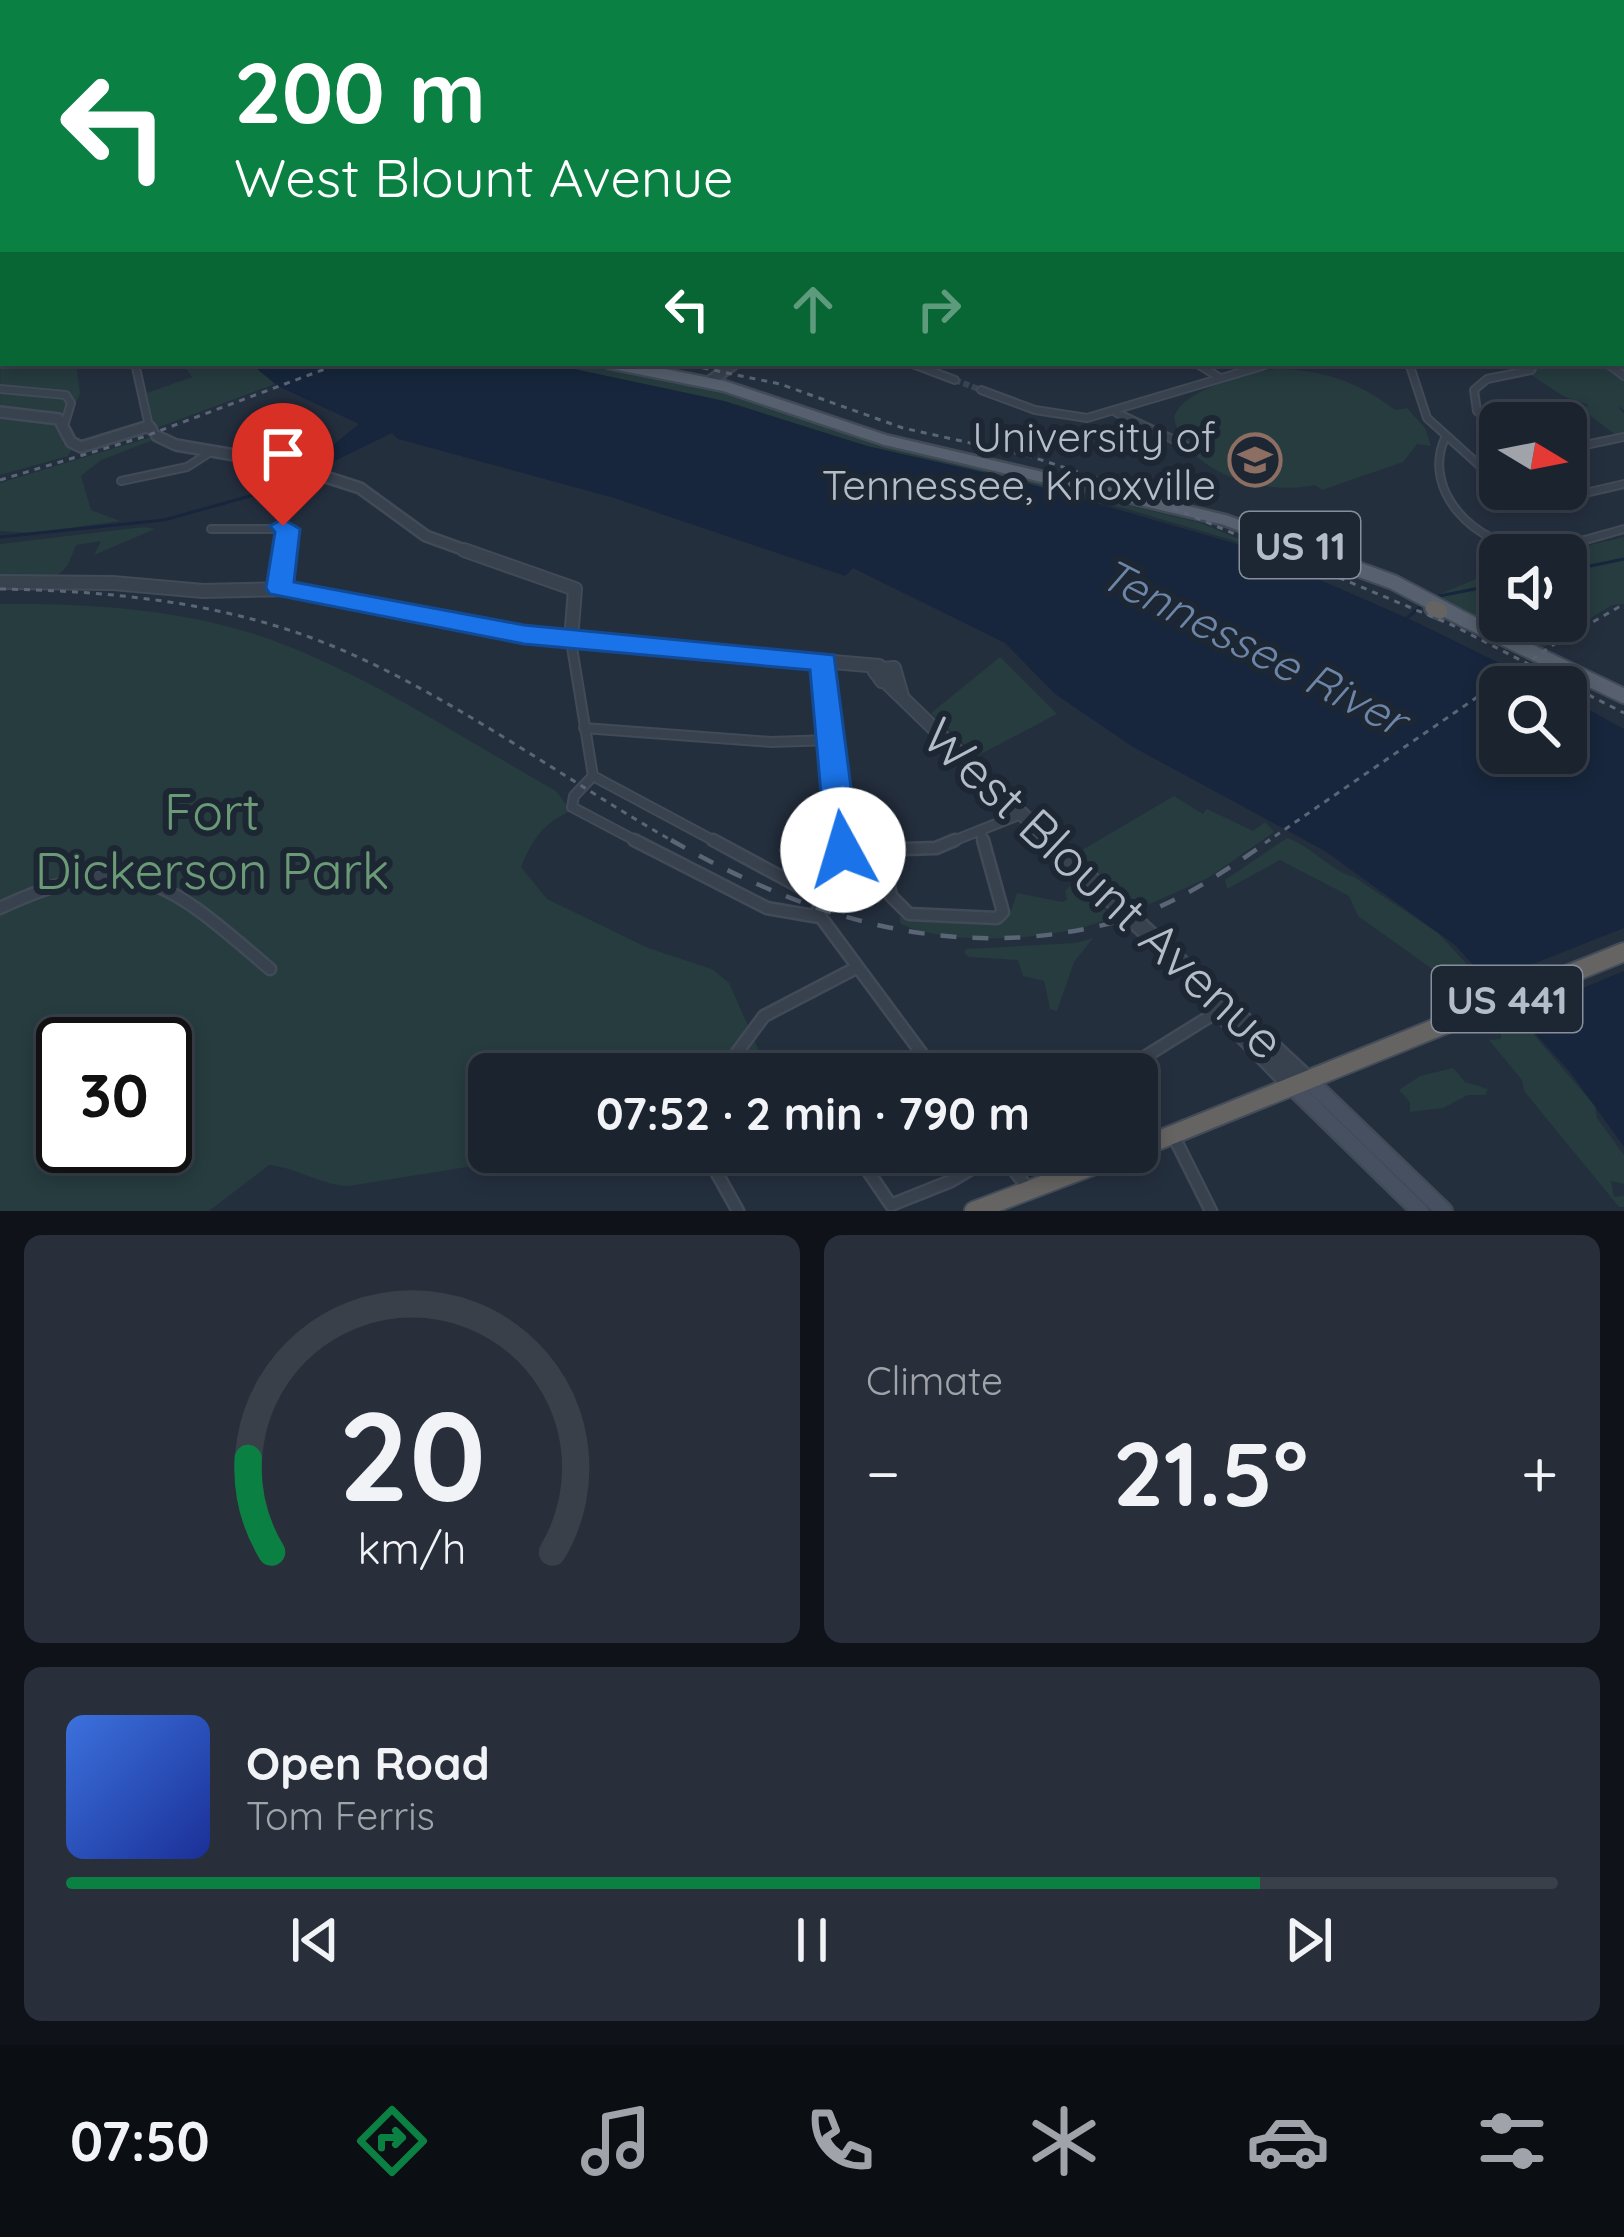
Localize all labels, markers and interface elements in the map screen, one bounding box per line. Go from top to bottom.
text: 200 m [234,39,486,144]
icon: left [36,48,192,204]
text: West Blount Avenue [234,143,733,211]
icon: left [654,276,720,342]
icon: ahead [780,276,846,342]
icon: right [906,276,972,342]
north arrow [1479,402,1587,510]
map controls [1479,402,1587,774]
pin [232,403,334,526]
place label: University of Tennessee, Knoxville [822,410,1216,511]
icon: arrive [250,421,316,487]
school or university icon: University of Tennessee, Knoxville [1227,432,1283,488]
road number: US 11 [1240,512,1360,578]
button: sound [1479,534,1587,642]
water label: Tennessee River [1092,545,1422,750]
button: search [1479,666,1587,774]
street label: West Blount Avenue [910,704,1298,1072]
park label: Fort Dickerson Park [35,779,389,902]
position arrow [780,787,906,913]
road number: US 441 [1432,966,1582,1032]
speed limit sign: 30 [36,1017,192,1173]
text: 07:52 · 2 min · 790 m [596,1085,1030,1141]
text: Climate [866,1356,1003,1405]
text: 20 [338,1376,486,1532]
text: 21.5° [1113,1416,1308,1529]
text: − [866,1431,900,1514]
text: + [1521,1431,1558,1514]
text: km/h [358,1521,466,1575]
text: Open Road [246,1735,490,1791]
text: Tom Ferris [246,1791,435,1840]
icon: previous [282,1907,348,1973]
icon: pause [779,1907,845,1973]
icon: next [1276,1907,1342,1973]
icon: directions [350,2099,434,2183]
icon: music [574,2099,658,2183]
icon: phone [798,2099,882,2183]
icon: climate [1022,2099,1106,2183]
icon: car [1246,2099,1330,2183]
icon: filters [1470,2099,1554,2183]
text: 07:50 [70,2107,210,2175]

